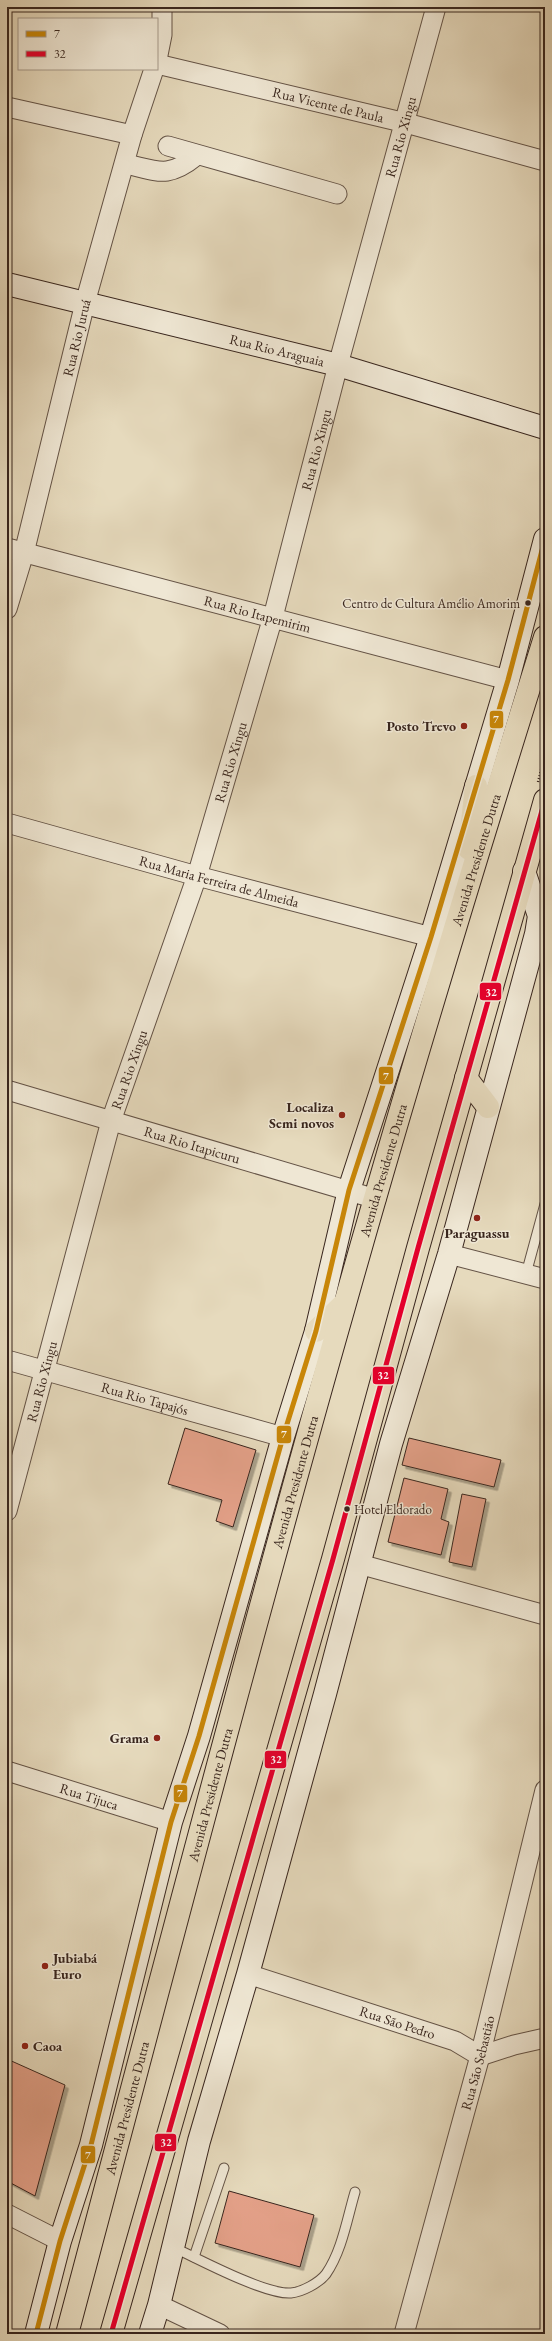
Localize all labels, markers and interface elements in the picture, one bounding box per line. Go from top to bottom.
legend [18,18,158,70]
text: 7 [54,26,60,42]
text: 32 [54,46,66,62]
street label: Rua Vicente de Paula [271,83,386,127]
street label: Rua Rio Xingu [381,94,420,179]
street label: Rua Rio Juruá [58,297,95,378]
street label: Rua Rio Araguaia [228,330,327,370]
street label: Rua Rio Xingu [297,407,335,492]
street label: Rua Rio Itapemirim [202,591,313,637]
place label: Centro de Cultura Amélio Amorim [342,595,520,612]
marker: Centro de Cultura Amélio Amorim [523,598,533,608]
line badge: 7 [489,710,504,729]
text: 7 [493,712,499,726]
place label: Posto Trevo [386,717,456,735]
street label: Rua Rio Xingu [210,719,251,805]
marker: Posto Trevo [459,721,469,731]
street label: Avenida Presidente Dutra [447,791,505,929]
street label: Rua Maria Ferreira de Almeida [137,851,301,911]
line badge: 32 [479,982,502,1001]
text: 32 [485,985,497,999]
street label: Rua Rio Xingu [107,1027,151,1112]
line badge: 7 [378,1066,394,1085]
text: 7 [383,1069,389,1083]
place label: Localiza Semi novos [269,1098,335,1132]
street label: Avenida Presidente Dutra [355,1101,411,1240]
marker: Localiza Semi novos [337,1110,347,1120]
street label: Rua Rio Itapicuru [142,1122,243,1168]
marker: Paraguassu [472,1213,482,1223]
place label: Paraguassu [445,1224,510,1242]
street label: Rua Rio Xingu [22,1338,61,1424]
line badge: 32 [372,1366,395,1385]
text: 32 [377,1368,389,1382]
street label: Rua Rio Tapajós [99,1378,191,1419]
street label: Avenida Presidente Dutra [268,1413,322,1552]
line badge: 7 [276,1425,292,1444]
text: 7 [281,1427,287,1441]
place label: Hotel Eldorado [354,1501,432,1518]
marker: Hotel Eldorado [342,1504,352,1514]
street label: Avenida Presidente Dutra [183,1726,237,1864]
place label: Grama [110,1729,150,1747]
marker: Grama [152,1733,162,1743]
line badge: 32 [264,1750,287,1769]
text: 32 [270,1752,282,1766]
street label: Rua Tijuca [58,1779,121,1814]
line badge: 7 [173,1784,188,1803]
text: 7 [177,1786,183,1800]
place label: Jubiabá Euro [51,1949,98,1983]
marker: Jubiabá Euro [40,1961,50,1971]
street label: Rua São Pedro [357,2002,438,2043]
street label: Rua São Sebastião [457,2014,499,2112]
place label: Caoa [33,2037,63,2055]
street label: Avenida Presidente Dutra [100,2039,153,2178]
marker: Caoa [20,2041,30,2051]
line badge: 32 [154,2133,177,2152]
text: 32 [160,2135,172,2149]
line badge: 7 [80,2145,96,2164]
text: 7 [85,2148,91,2162]

